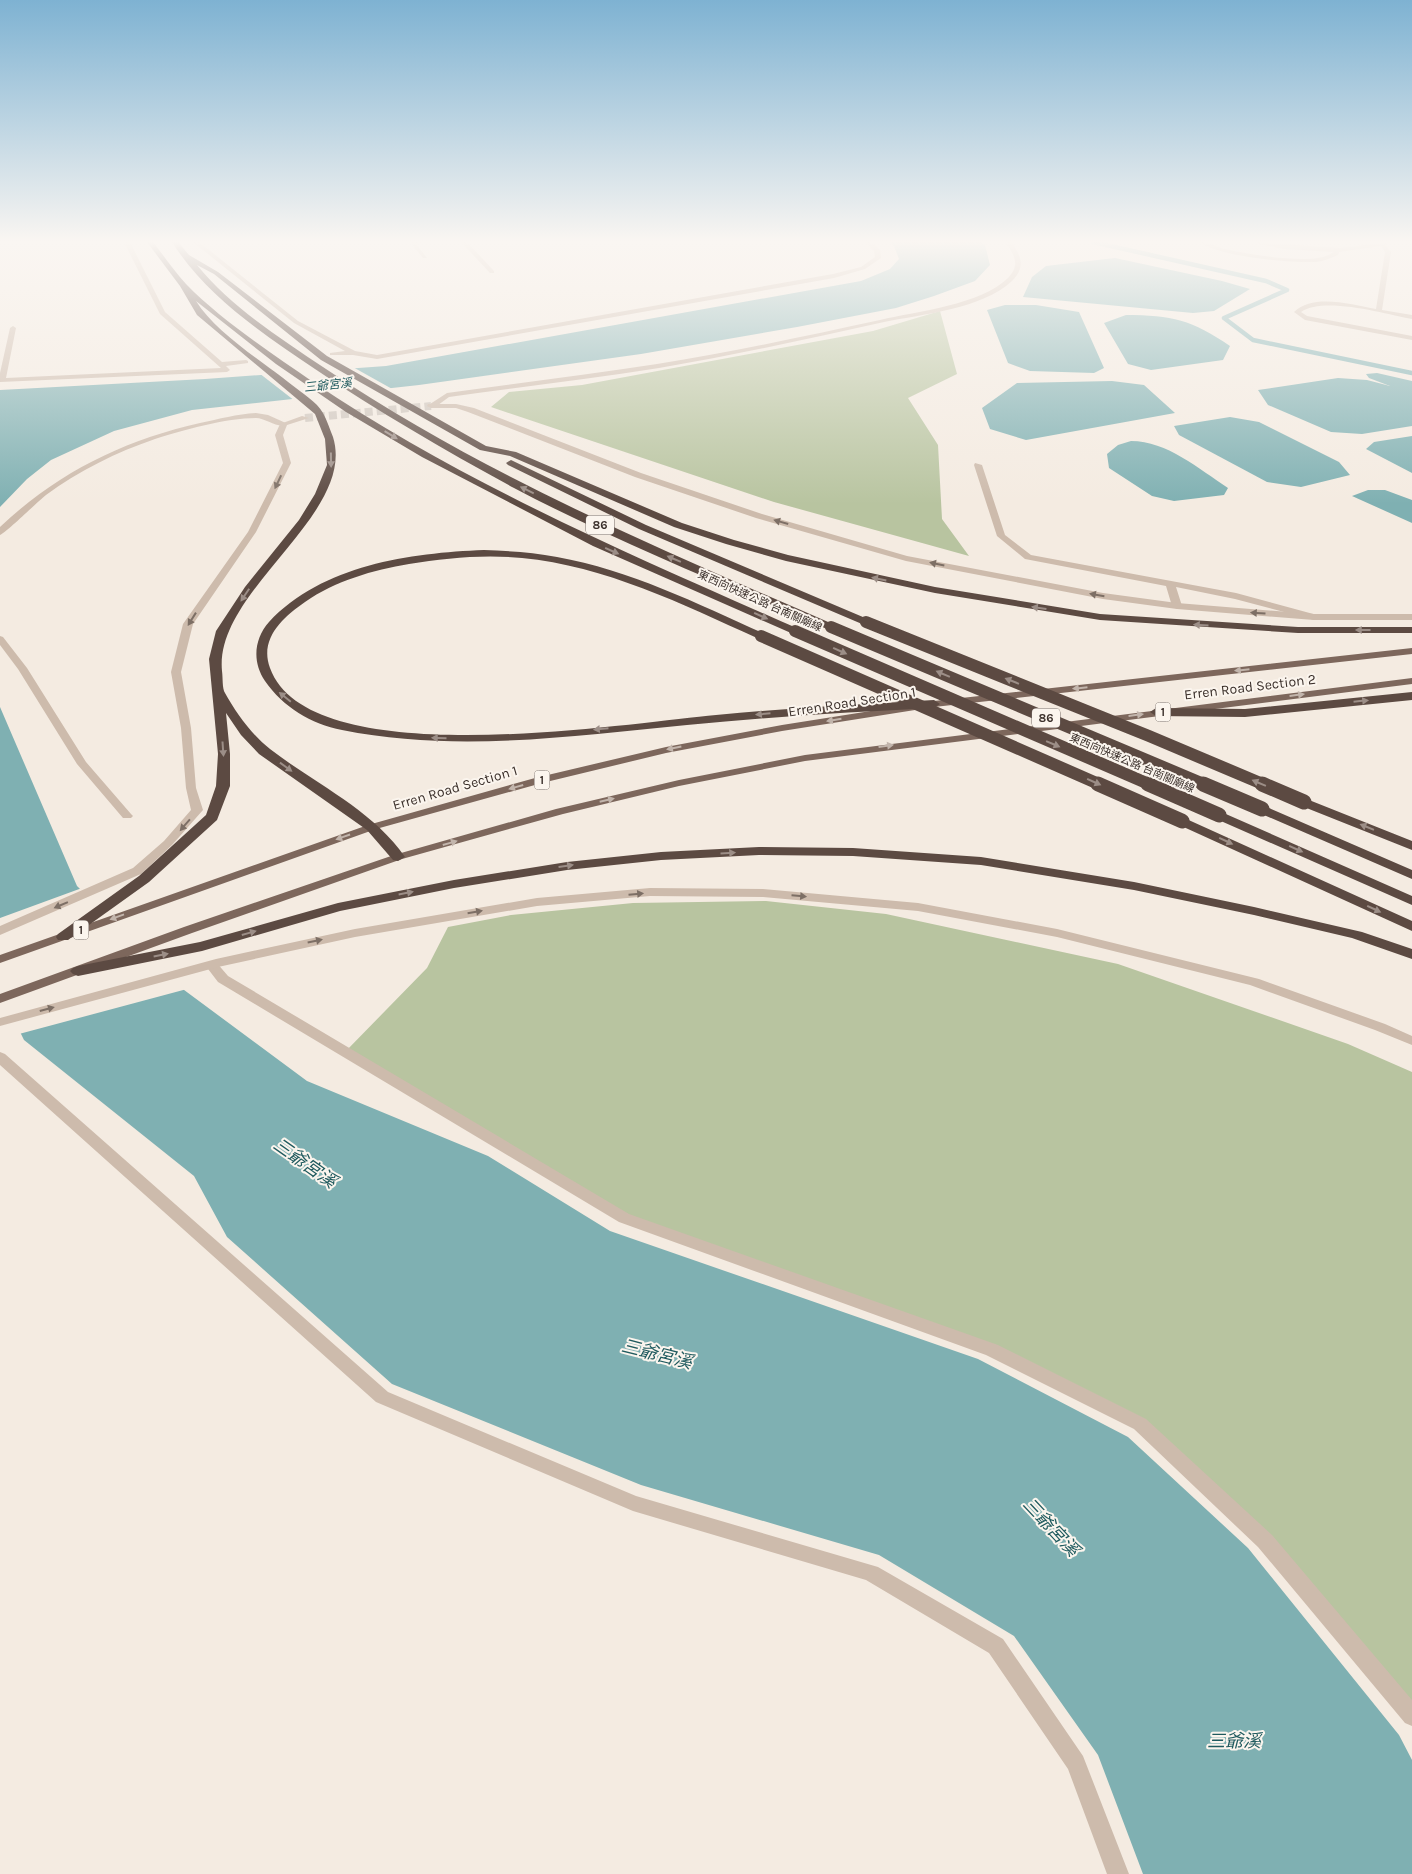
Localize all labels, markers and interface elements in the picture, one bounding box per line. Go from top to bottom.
water label: 三爺宮溪 [303,375,355,394]
one-way arrow [384,431,397,440]
one-way arrow [327,452,335,468]
one-way arrow [274,475,282,489]
one-way arrow [519,486,534,494]
road number: 86 [586,516,614,534]
one-way arrow [773,518,788,526]
one-way arrow [605,547,619,555]
one-way arrow [667,554,681,562]
one-way arrow [930,560,945,568]
street label: 東西向快速公路 台南關廟線 [696,568,824,634]
one-way arrow [872,575,887,583]
one-way arrow [240,588,250,602]
one-way arrow [1089,591,1105,599]
one-way arrow [1031,604,1047,612]
one-way arrow [1250,609,1266,617]
one-way arrow [187,613,197,626]
one-way arrow [754,613,768,621]
one-way arrow [1193,620,1209,628]
one-way arrow [1355,626,1371,634]
one-way arrow [833,647,847,655]
one-way arrow [1233,666,1249,674]
one-way arrow [936,669,950,677]
street label: Erren Road Section 2 [1183,670,1317,704]
one-way arrow [1004,677,1019,685]
street label: Erren Road Section 1 [787,684,917,720]
one-way arrow [1072,684,1088,692]
one-way arrow [1289,691,1305,699]
one-way arrow [279,692,292,703]
one-way arrow [1354,697,1370,705]
road number: 1 [1156,702,1170,722]
road number: 86 [1032,708,1060,728]
one-way arrow [755,710,771,718]
one-way arrow [1128,711,1144,719]
one-way arrow [825,716,841,724]
one-way arrow [593,726,609,734]
street label: 東西向快速公路 台南關廟線 [1067,731,1197,795]
one-way arrow [431,734,447,742]
one-way arrow [1046,740,1060,748]
one-way arrow [220,742,228,758]
one-way arrow [879,742,895,750]
one-way arrow [665,745,681,753]
one-way arrow [279,762,293,772]
street label: Erren Road Section 1 [391,762,519,814]
road number: 1 [534,770,550,790]
one-way arrow [1252,778,1266,786]
one-way arrow [1087,779,1101,787]
one-way arrow [508,783,523,791]
one-way arrow [599,796,614,804]
one-way arrow [179,818,190,831]
one-way arrow [1360,823,1374,831]
one-way arrow [336,834,351,842]
one-way arrow [1219,837,1234,846]
one-way arrow [442,838,457,846]
one-way arrow [1289,846,1303,854]
one-way arrow [720,849,736,857]
one-way arrow [559,862,575,870]
one-way arrow [398,889,414,897]
one-way arrow [629,889,645,897]
one-way arrow [791,892,807,900]
one-way arrow [53,901,68,909]
one-way arrow [1367,906,1381,914]
one-way arrow [467,908,483,916]
one-way arrow [109,914,124,921]
road number: 1 [74,920,88,940]
one-way arrow [241,928,256,936]
one-way arrow [308,937,323,945]
one-way arrow [153,950,169,958]
one-way arrow [40,1005,55,1013]
water label: 三爺宮溪 [269,1133,343,1194]
water label: 三爺宮溪 [619,1335,698,1374]
water label: 三爺宮溪 [1018,1493,1086,1563]
water label: 三爺溪 [1207,1730,1264,1752]

